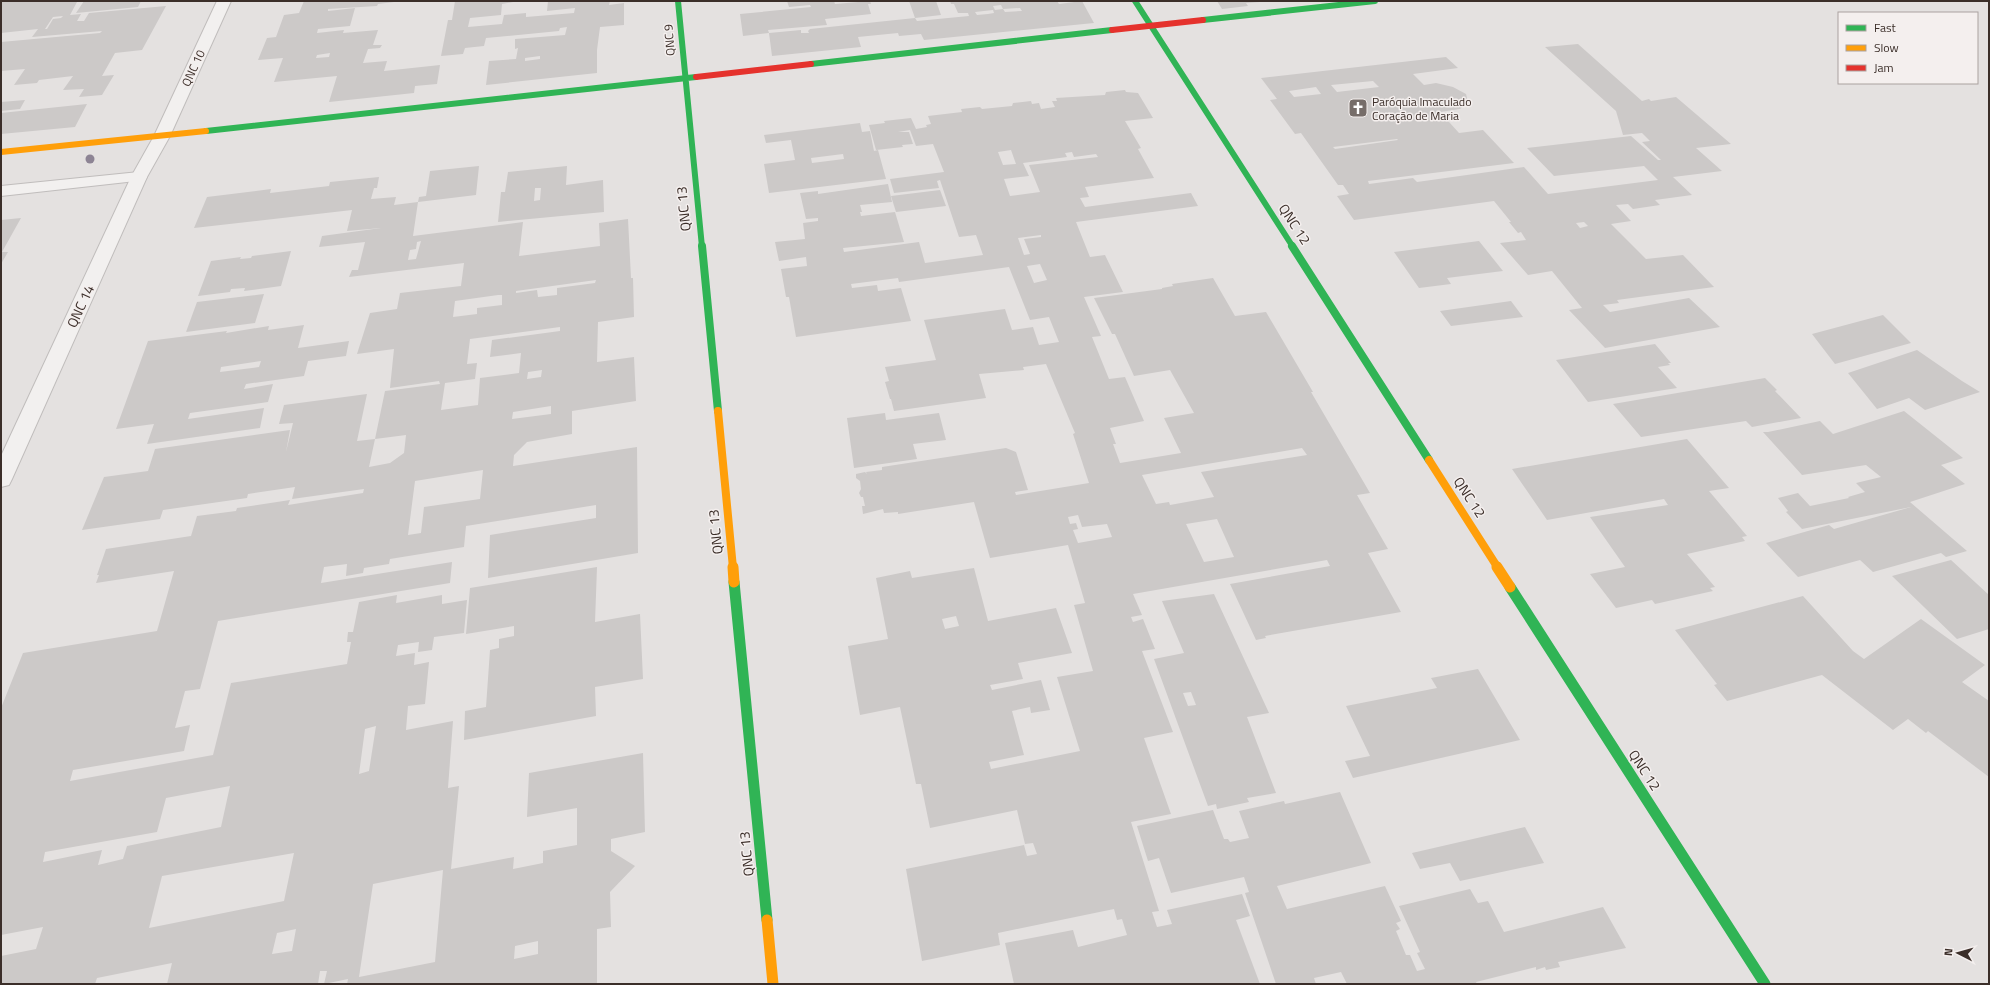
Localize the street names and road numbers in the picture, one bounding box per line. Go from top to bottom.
street label: QNC 9 [658,23,680,57]
street label: QNC 10 [176,46,210,90]
street label: QNC 13 [670,185,696,233]
street label: QNC 12 [1274,199,1316,249]
street label: QNC 14 [61,281,99,331]
street label: QNC 12 [1449,472,1491,522]
street label: QNC 13 [702,508,728,556]
street label: QNC 12 [1624,745,1666,795]
street label: QNC 13 [733,830,759,878]

